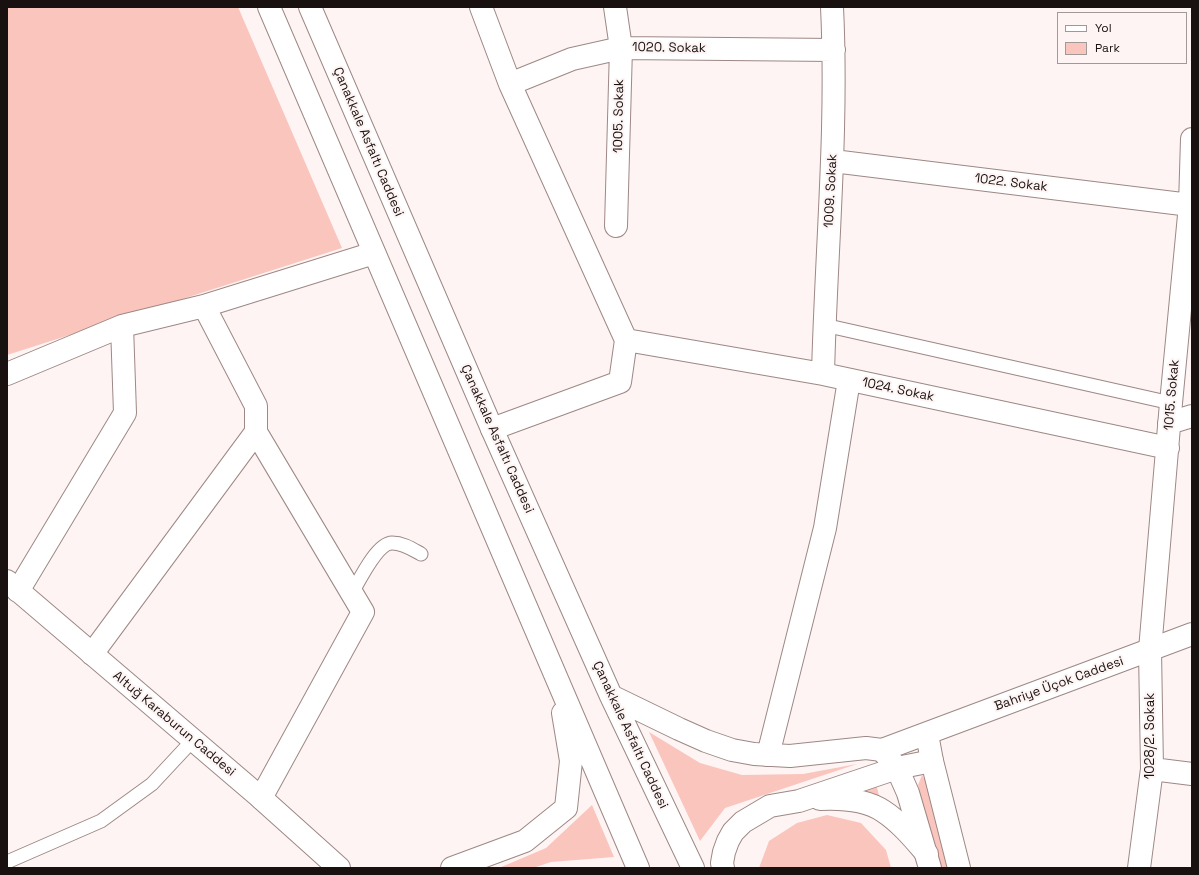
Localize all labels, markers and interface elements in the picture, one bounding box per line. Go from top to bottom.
legend [1057,12,1187,64]
text: Yol [1095,20,1112,36]
street label: 1020. Sokak [632,40,706,56]
text: Park [1095,40,1120,56]
street label: Çanakkale Asfaltı Caddesi [329,65,407,219]
street label: 1005. Sokak [611,79,627,153]
street label: 1009. Sokak [821,154,841,228]
street label: 1022. Sokak [974,171,1048,195]
street label: 1015. Sokak [1161,359,1183,431]
street label: Çanakkale Asfaltı Caddesi [457,362,537,516]
street label: 1024. Sokak [861,375,935,405]
street label: Bahriye Üçok Caddesi [992,653,1126,715]
street label: Çanakkale Asfaltı Caddesi [589,659,671,811]
street label: Altuğ Karaburun Caddesi [110,668,238,780]
street label: 1028/2. Sokak [1142,693,1158,779]

